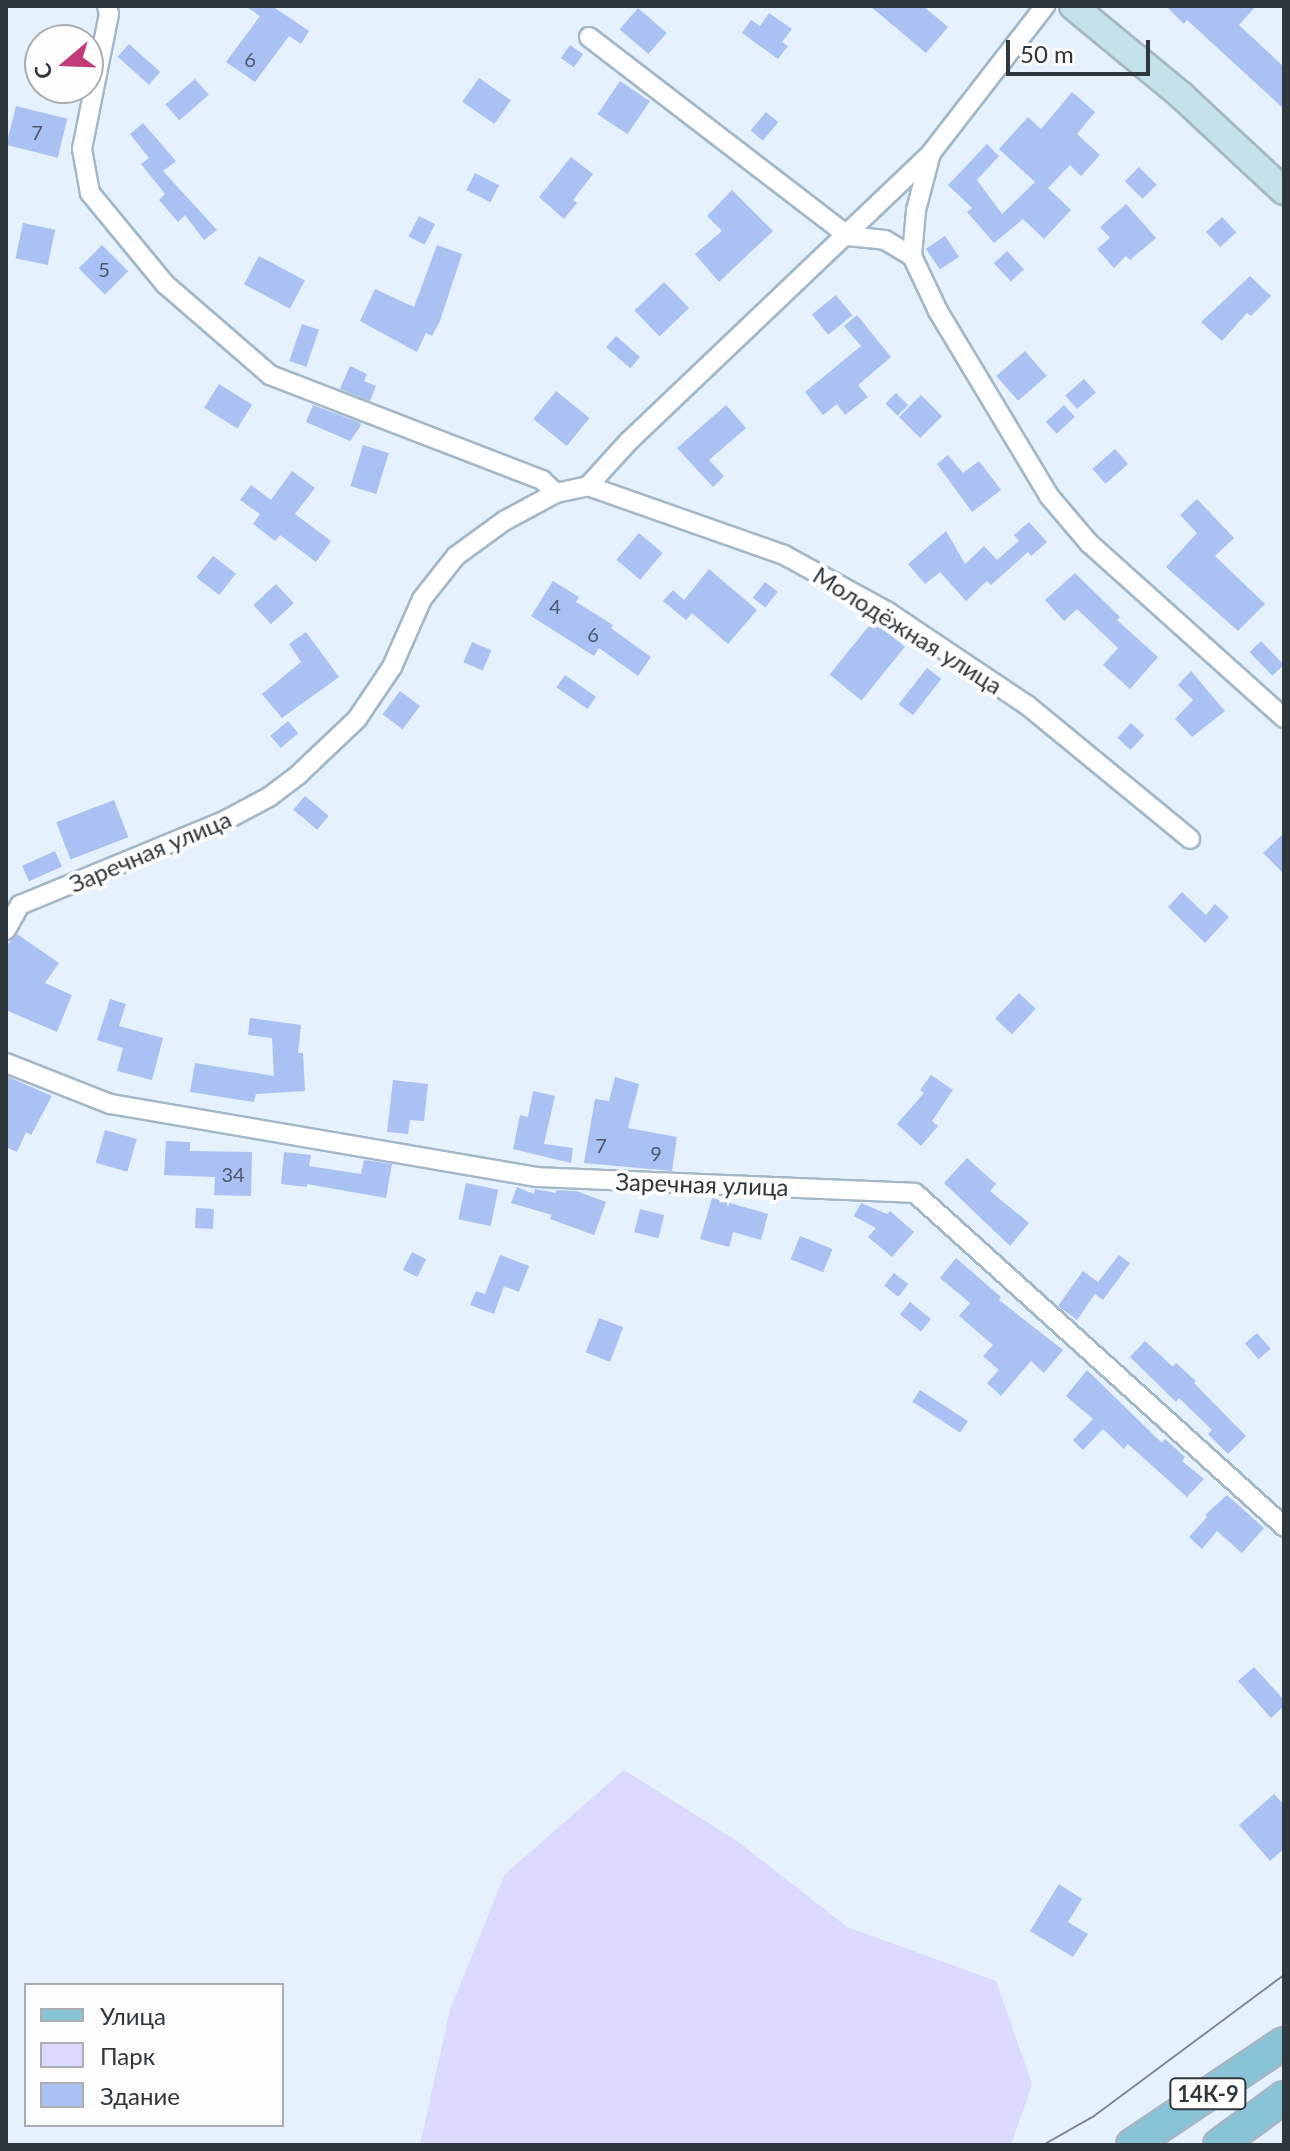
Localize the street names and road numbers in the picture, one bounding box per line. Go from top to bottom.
street label: Молодёжная улица [808,560,1008,700]
street label: Заречная улица [65,804,235,898]
street label: Заречная улица [615,1167,789,1201]
road number: 14К-9 [1168,2076,1248,2112]

